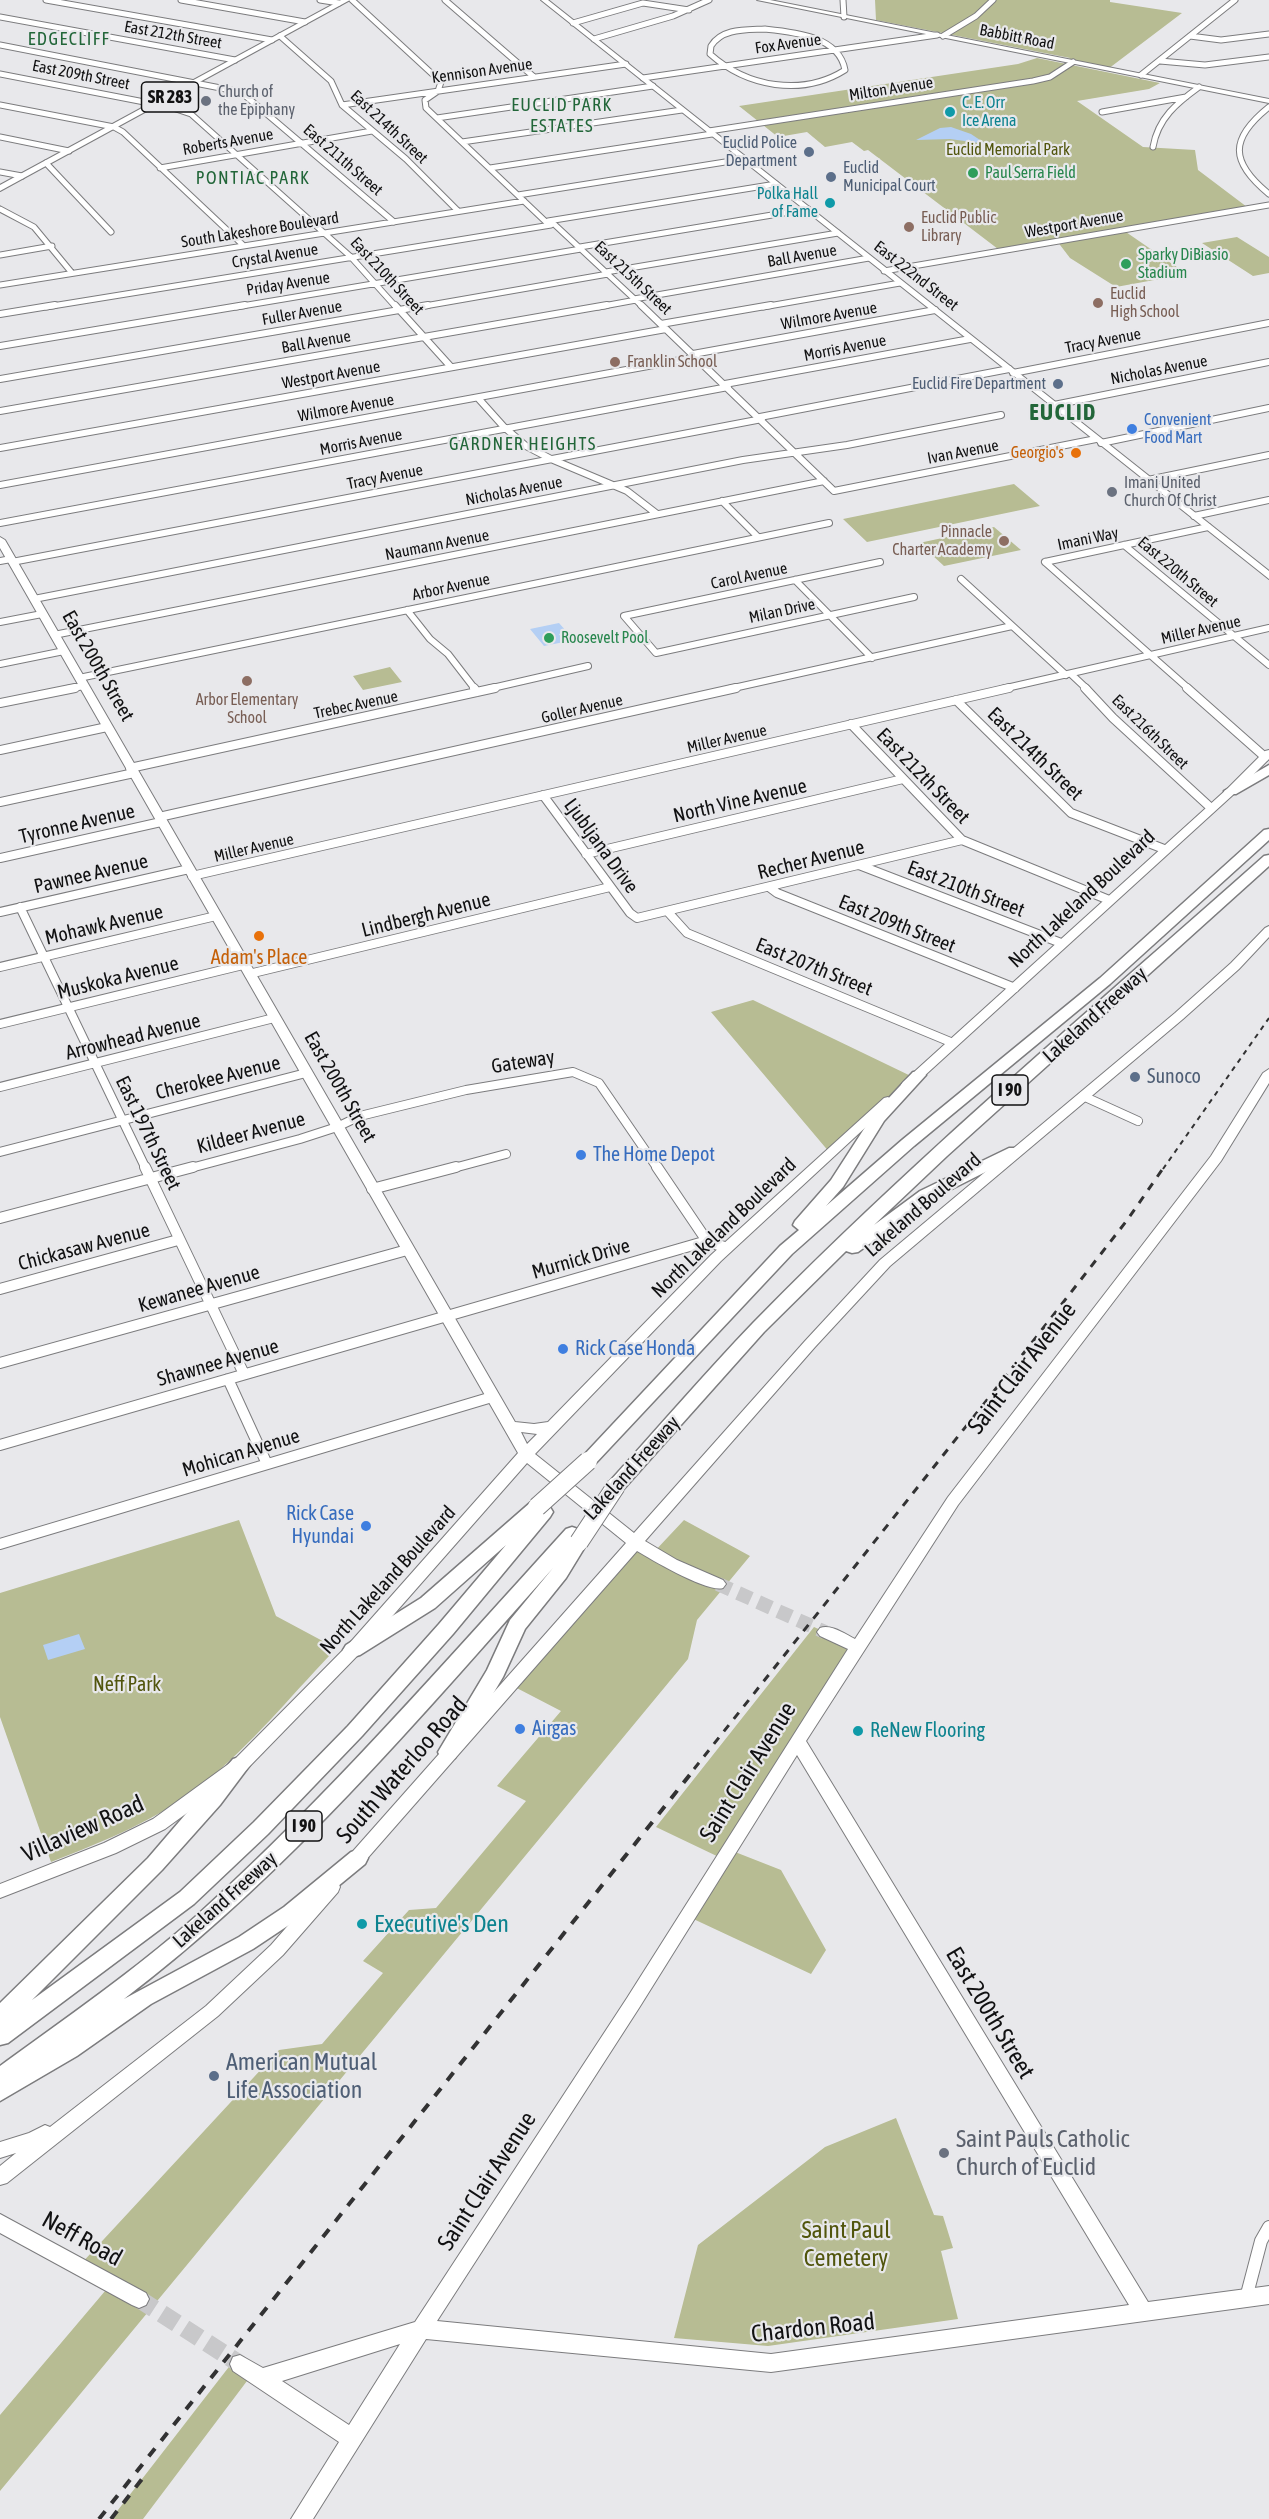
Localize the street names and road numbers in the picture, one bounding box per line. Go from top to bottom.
street label: East 212th Street [123,17,223,53]
street label: Babbitt Road [978,20,1056,54]
street label: Fox Avenue [754,30,822,58]
street label: Kennison Avenue [430,54,534,88]
street label: East 209th Street [31,56,131,94]
street label: Milton Avenue [848,73,934,105]
road number: SR 283 [142,82,198,112]
street label: East 214th Street [346,86,432,168]
street label: East 211th Street [299,120,387,200]
street label: Roberts Avenue [181,125,275,159]
street label: Westport Avenue [1023,206,1125,242]
street label: South Lakeshore Boulevard [180,208,340,252]
street label: East 210th Street [346,233,428,319]
street label: East 215th Street [590,237,676,319]
street label: East 222nd Street [870,237,962,315]
street label: Crystal Avenue [231,240,319,272]
street label: Ball Avenue [766,240,838,272]
street label: Priday Avenue [245,268,331,300]
street label: Fuller Avenue [261,297,343,329]
street label: Wilmore Avenue [780,298,878,334]
street label: Tracy Avenue [1063,324,1143,358]
street label: Ball Avenue [280,326,352,358]
street label: Morris Avenue [802,331,888,365]
street label: Nicholas Avenue [1109,351,1209,389]
street label: Westport Avenue [280,357,382,393]
street label: Wilmore Avenue [297,390,395,426]
street label: Morris Avenue [318,425,404,459]
street label: Ivan Avenue [926,436,1000,468]
street label: Tracy Avenue [345,460,425,494]
street label: Nicholas Avenue [464,472,564,510]
street label: Imani Way [1056,523,1120,555]
street label: Naumann Avenue [383,526,491,564]
street label: East 220th Street [1134,533,1222,611]
street label: Carol Avenue [709,559,789,593]
street label: Arbor Avenue [410,569,492,605]
street label: Milan Drive [747,595,817,627]
street label: East 200th Street [57,606,139,726]
street label: Miller Avenue [1159,612,1243,648]
street label: Trebec Avenue [312,687,400,723]
street label: Goller Avenue [540,690,624,728]
street label: East 216th Street [1108,691,1192,773]
street label: East 214th Street [982,702,1088,806]
street label: Miller Avenue [685,721,769,757]
street label: East 212th Street [871,723,975,829]
street label: North Vine Avenue [671,774,809,828]
street label: Ljubljana Drive [559,794,643,898]
street label: Tyronne Avenue [17,799,137,849]
street label: North Lakeland Boulevard [1004,825,1160,973]
street label: Miller Avenue [212,830,296,866]
street label: Recher Avenue [755,835,867,885]
street label: Pawnee Avenue [32,849,150,899]
street label: East 210th Street [904,856,1028,922]
street label: Lindbergh Avenue [359,887,493,943]
street label: East 209th Street [835,890,959,958]
street label: Mohawk Avenue [43,900,165,950]
street label: East 207th Street [752,933,876,1001]
street label: Muskoka Avenue [55,951,181,1005]
street label: Lakeland Freeway [1038,962,1152,1068]
street label: Arrowhead Avenue [63,1009,203,1065]
street label: East 200th Street [299,1027,381,1147]
street label: Gateway [490,1045,556,1079]
street label: Cherokee Avenue [153,1051,283,1105]
street label: East 197th Street [110,1072,186,1194]
road number: I 90 [992,1075,1028,1105]
street label: Kildeer Avenue [194,1107,308,1159]
street label: Lakeland Boulevard [860,1148,986,1262]
street label: North Lakeland Boulevard [647,1153,801,1303]
street label: Chickasaw Avenue [16,1218,152,1276]
street label: Murnick Drive [529,1234,633,1284]
street label: Kewanee Avenue [136,1260,262,1318]
street label: Saint Clair Avenue [962,1296,1082,1440]
street label: Shawnee Avenue [155,1334,281,1392]
street label: Lakeland Freeway [579,1411,685,1525]
street label: Mohican Avenue [179,1424,303,1482]
street label: North Lakeland Boulevard [315,1501,461,1659]
street label: South Waterloo Road [330,1691,474,1849]
street label: Saint Clair Avenue [694,1697,802,1847]
street label: Villaview Road [17,1789,149,1869]
road number: I 90 [286,1811,322,1841]
street label: Lakeland Freeway [168,1847,282,1953]
street label: East 200th Street [939,1942,1041,2084]
street label: Saint Clair Avenue [432,2106,542,2256]
street label: Neff Road [37,2205,127,2273]
street label: Chardon Road [750,2307,876,2349]

